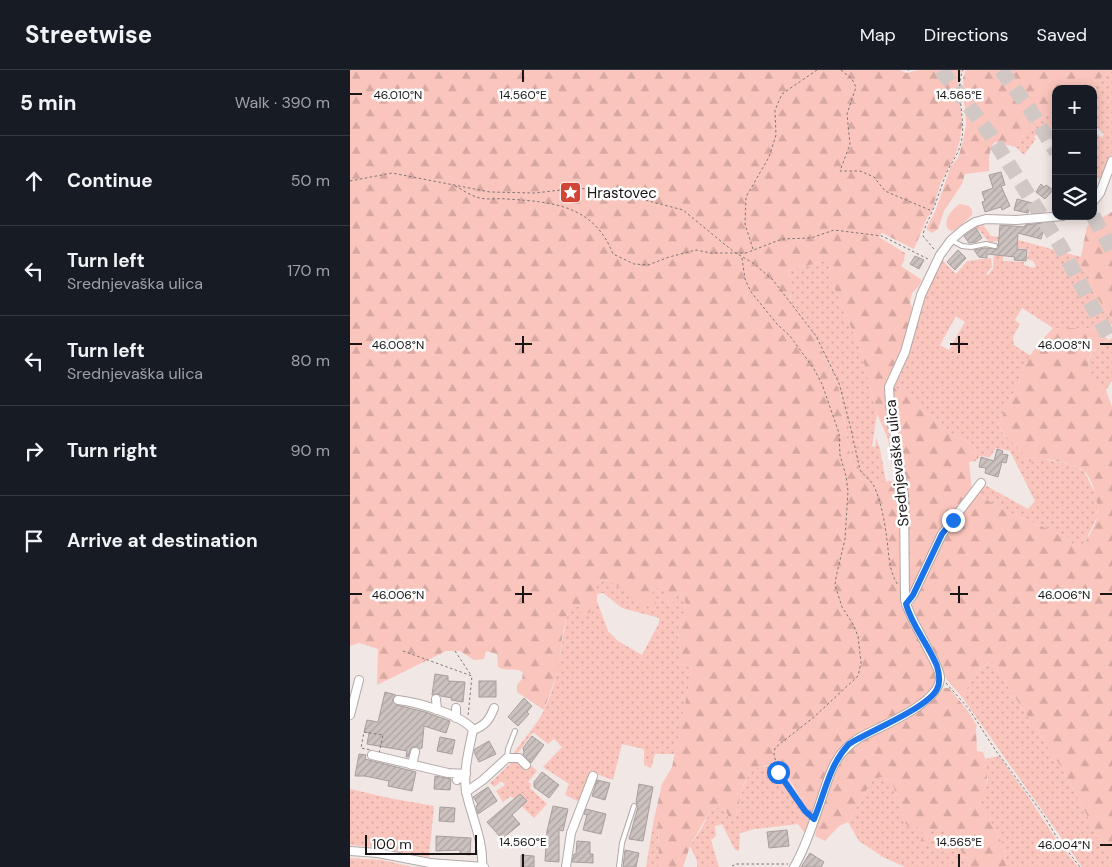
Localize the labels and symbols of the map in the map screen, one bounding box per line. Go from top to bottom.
text: 46.010°N [374,87,422,103]
text: 14.560°E [499,87,547,103]
text: 14.565°E [936,87,982,103]
place icon: Hrastovec [559,181,583,205]
place label: Hrastovec [587,183,657,203]
text: 46.008°N [372,337,424,353]
text: 46.008°N [1038,337,1090,353]
street label: Srednjevaška ulica [880,399,914,527]
route end [942,509,965,532]
text: 46.006°N [372,587,424,603]
text: 46.006°N [1038,587,1090,603]
route start [767,761,790,784]
scale bar [365,832,478,855]
text: 14.560°E [499,834,547,850]
text: 14.565°E [936,834,982,850]
text: 46.004°N [1038,837,1090,853]

